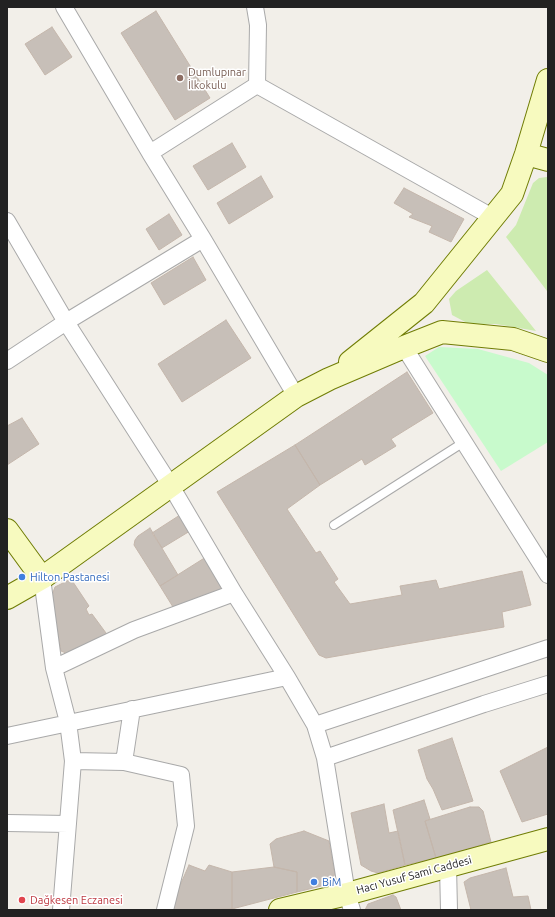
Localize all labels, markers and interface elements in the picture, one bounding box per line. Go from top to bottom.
place label: Dumlupınar İlkokulu [188,65,246,91]
marker: Dumlupınar İlkokulu [175,73,185,83]
place label: Hilton Pastanesi [30,570,109,584]
marker: Hilton Pastanesi [17,572,27,582]
street label: Hacı Yusuf Sami Caddesi [355,853,473,897]
place label: BiM [322,875,341,889]
marker: BiM [309,877,319,887]
place label: Dağkesen Eczanesi [30,893,123,907]
marker: Dağkesen Eczanesi [17,895,27,905]

